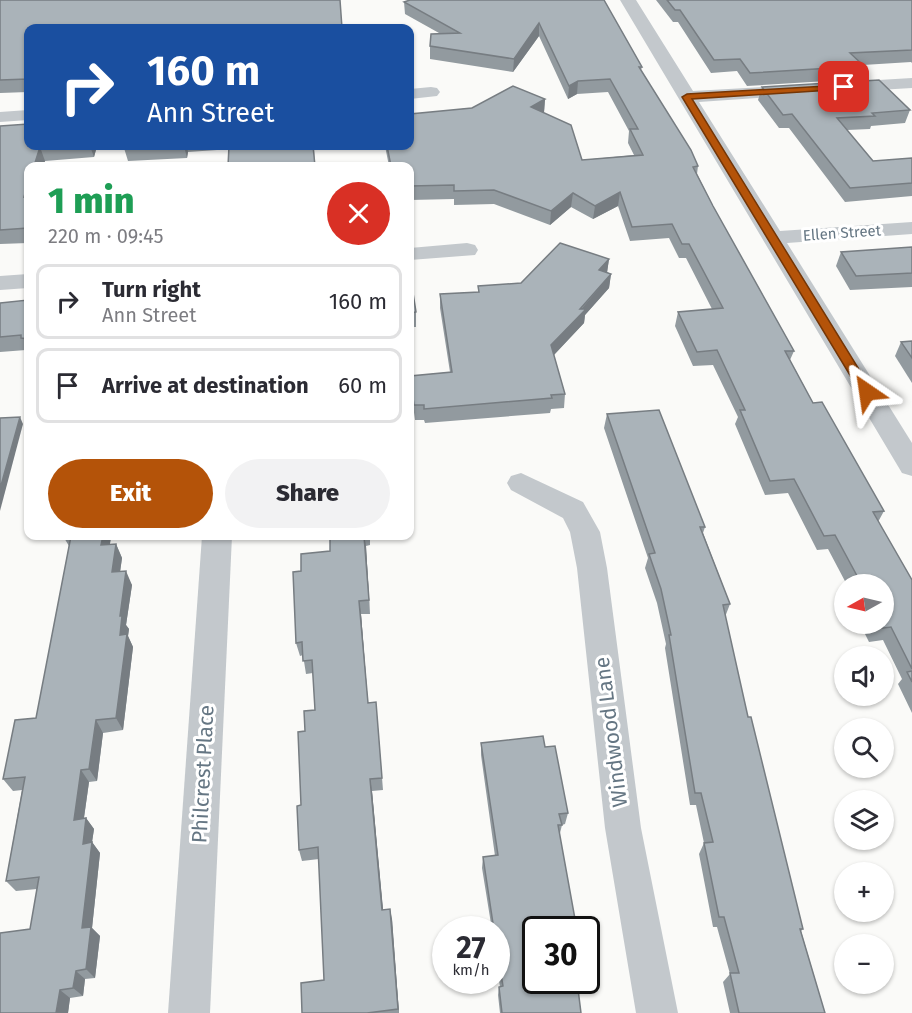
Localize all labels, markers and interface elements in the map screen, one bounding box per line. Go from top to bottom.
text: 160 m [147,46,260,96]
icon: right [48,48,126,126]
pin [818,61,869,112]
icon: arrive [827,70,860,103]
text: Ann Street [147,97,275,129]
text: 1 min [48,179,134,223]
button: close [327,182,390,245]
street label: Ellen Street [802,221,882,245]
text: 220 m · 09:45 [48,224,163,248]
text: Turn right [102,276,201,303]
icon: right [51,285,84,318]
text: 160 m [329,288,387,315]
text: Ann Street [102,303,196,327]
position arrow [835,360,899,424]
icon: arrive [51,369,84,402]
text: Arrive at destination [102,372,309,399]
text: 60 m [338,372,387,399]
button: Exit [48,459,213,528]
button: Share [225,459,390,528]
north arrow [834,574,894,634]
map controls [834,574,894,994]
button: sound [834,646,894,706]
street label: Windwood Lane [589,655,633,809]
street label: Philcrest Place [186,704,220,844]
button: search [834,718,894,778]
button: layers [834,790,894,850]
button: + [834,862,894,922]
speed limit sign: 30 [522,916,600,994]
text: 27 [456,930,486,966]
button: − [834,934,894,994]
text: km/h [452,961,490,979]

